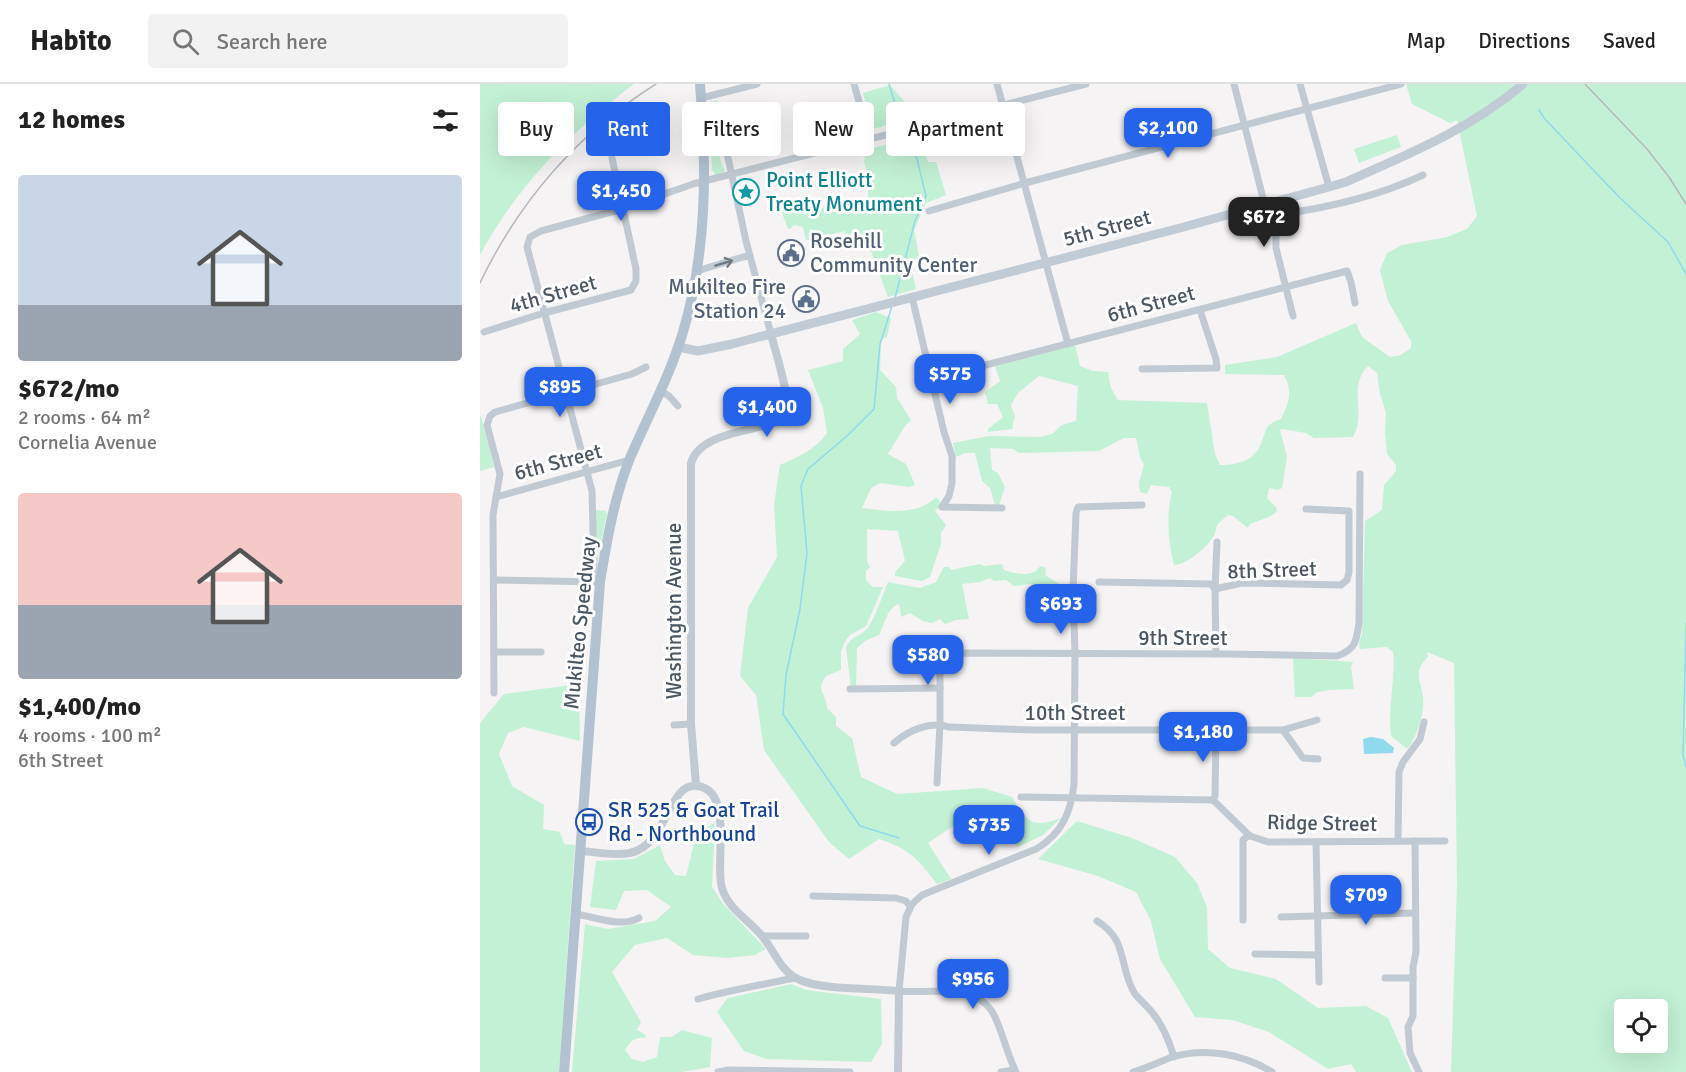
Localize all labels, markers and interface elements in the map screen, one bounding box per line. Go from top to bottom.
search box [148,14,568,68]
text: Habito [30,24,112,58]
icon: search [169,25,202,58]
text: Search here [217,28,328,55]
text: Map [1407,28,1445,54]
text: Directions [1478,28,1570,54]
text: Saved [1603,28,1656,54]
chip: Buy [498,102,574,156]
chip: Rent [586,102,670,156]
chip: Filters [682,102,781,156]
chip: New [793,102,874,156]
chip: Apartment [886,102,1025,156]
text: 12 homes [18,104,125,136]
icon: filters [429,104,462,137]
pin: $2,100 [1119,108,1217,159]
text: $2,100 [1138,115,1198,140]
place label: Point Elliott Treaty Monument [766,167,922,217]
pin: $1,450 [572,171,670,222]
place icon: Point Elliott Treaty Monument [731,177,761,207]
text: $1,450 [591,178,651,203]
pin: $672 [1228,197,1300,248]
street label: 5th Street [1060,204,1154,252]
text: $672 [1242,204,1286,229]
icon: home [186,214,294,322]
place label: Rosehill Community Center [810,228,977,278]
public building icon: Rosehill Community Center [776,238,806,268]
one-way arrow [714,256,733,267]
street label: 4th Street [506,269,600,319]
place label: Mukilteo Fire Station 24 [668,274,786,324]
street label: 6th Street [1104,280,1198,328]
public building icon: Mukilteo Fire Station 24 [791,284,821,314]
pin: $575 [914,354,986,405]
text: $575 [928,361,972,386]
pin: $895 [524,367,596,418]
text: $672/mo [18,373,119,405]
text: $895 [538,374,582,399]
pin: $1,400 [718,387,816,438]
text: $1,400 [737,394,797,419]
text: 2 rooms · 64 m² [18,405,151,430]
text: Cornelia Avenue [18,430,157,455]
street label: 6th Street [511,438,605,486]
street label: Washington Avenue [661,523,687,699]
icon: home [186,532,294,640]
street label: Mukilteo Speedway [558,535,602,711]
street label: 8th Street [1227,555,1317,585]
pin: $693 [1025,584,1097,635]
text: $693 [1039,591,1083,616]
street label: 9th Street [1138,625,1228,651]
pin: $580 [892,635,964,686]
text: $580 [906,642,950,667]
text: $1,400/mo [18,691,141,723]
street label: 10th Street [1025,700,1125,726]
pin: $1,180 [1154,712,1252,763]
text: $1,180 [1173,719,1233,744]
text: 4 rooms · 100 m² [18,723,162,748]
text: 6th Street [18,748,103,773]
place label: SR 525 & Goat Trail Rd - Northbound [608,797,779,847]
pin: $735 [953,805,1025,856]
bus stop icon: SR 525 & Goat Trail Rd - Northbound [574,807,604,837]
street label: Ridge Street [1267,809,1377,837]
text: $735 [967,812,1011,837]
pin: $709 [1330,875,1402,926]
text: $709 [1344,882,1388,907]
pin: $956 [937,959,1009,1010]
text: $956 [951,966,995,991]
map controls [1614,999,1668,1053]
button: locate [1614,999,1668,1053]

